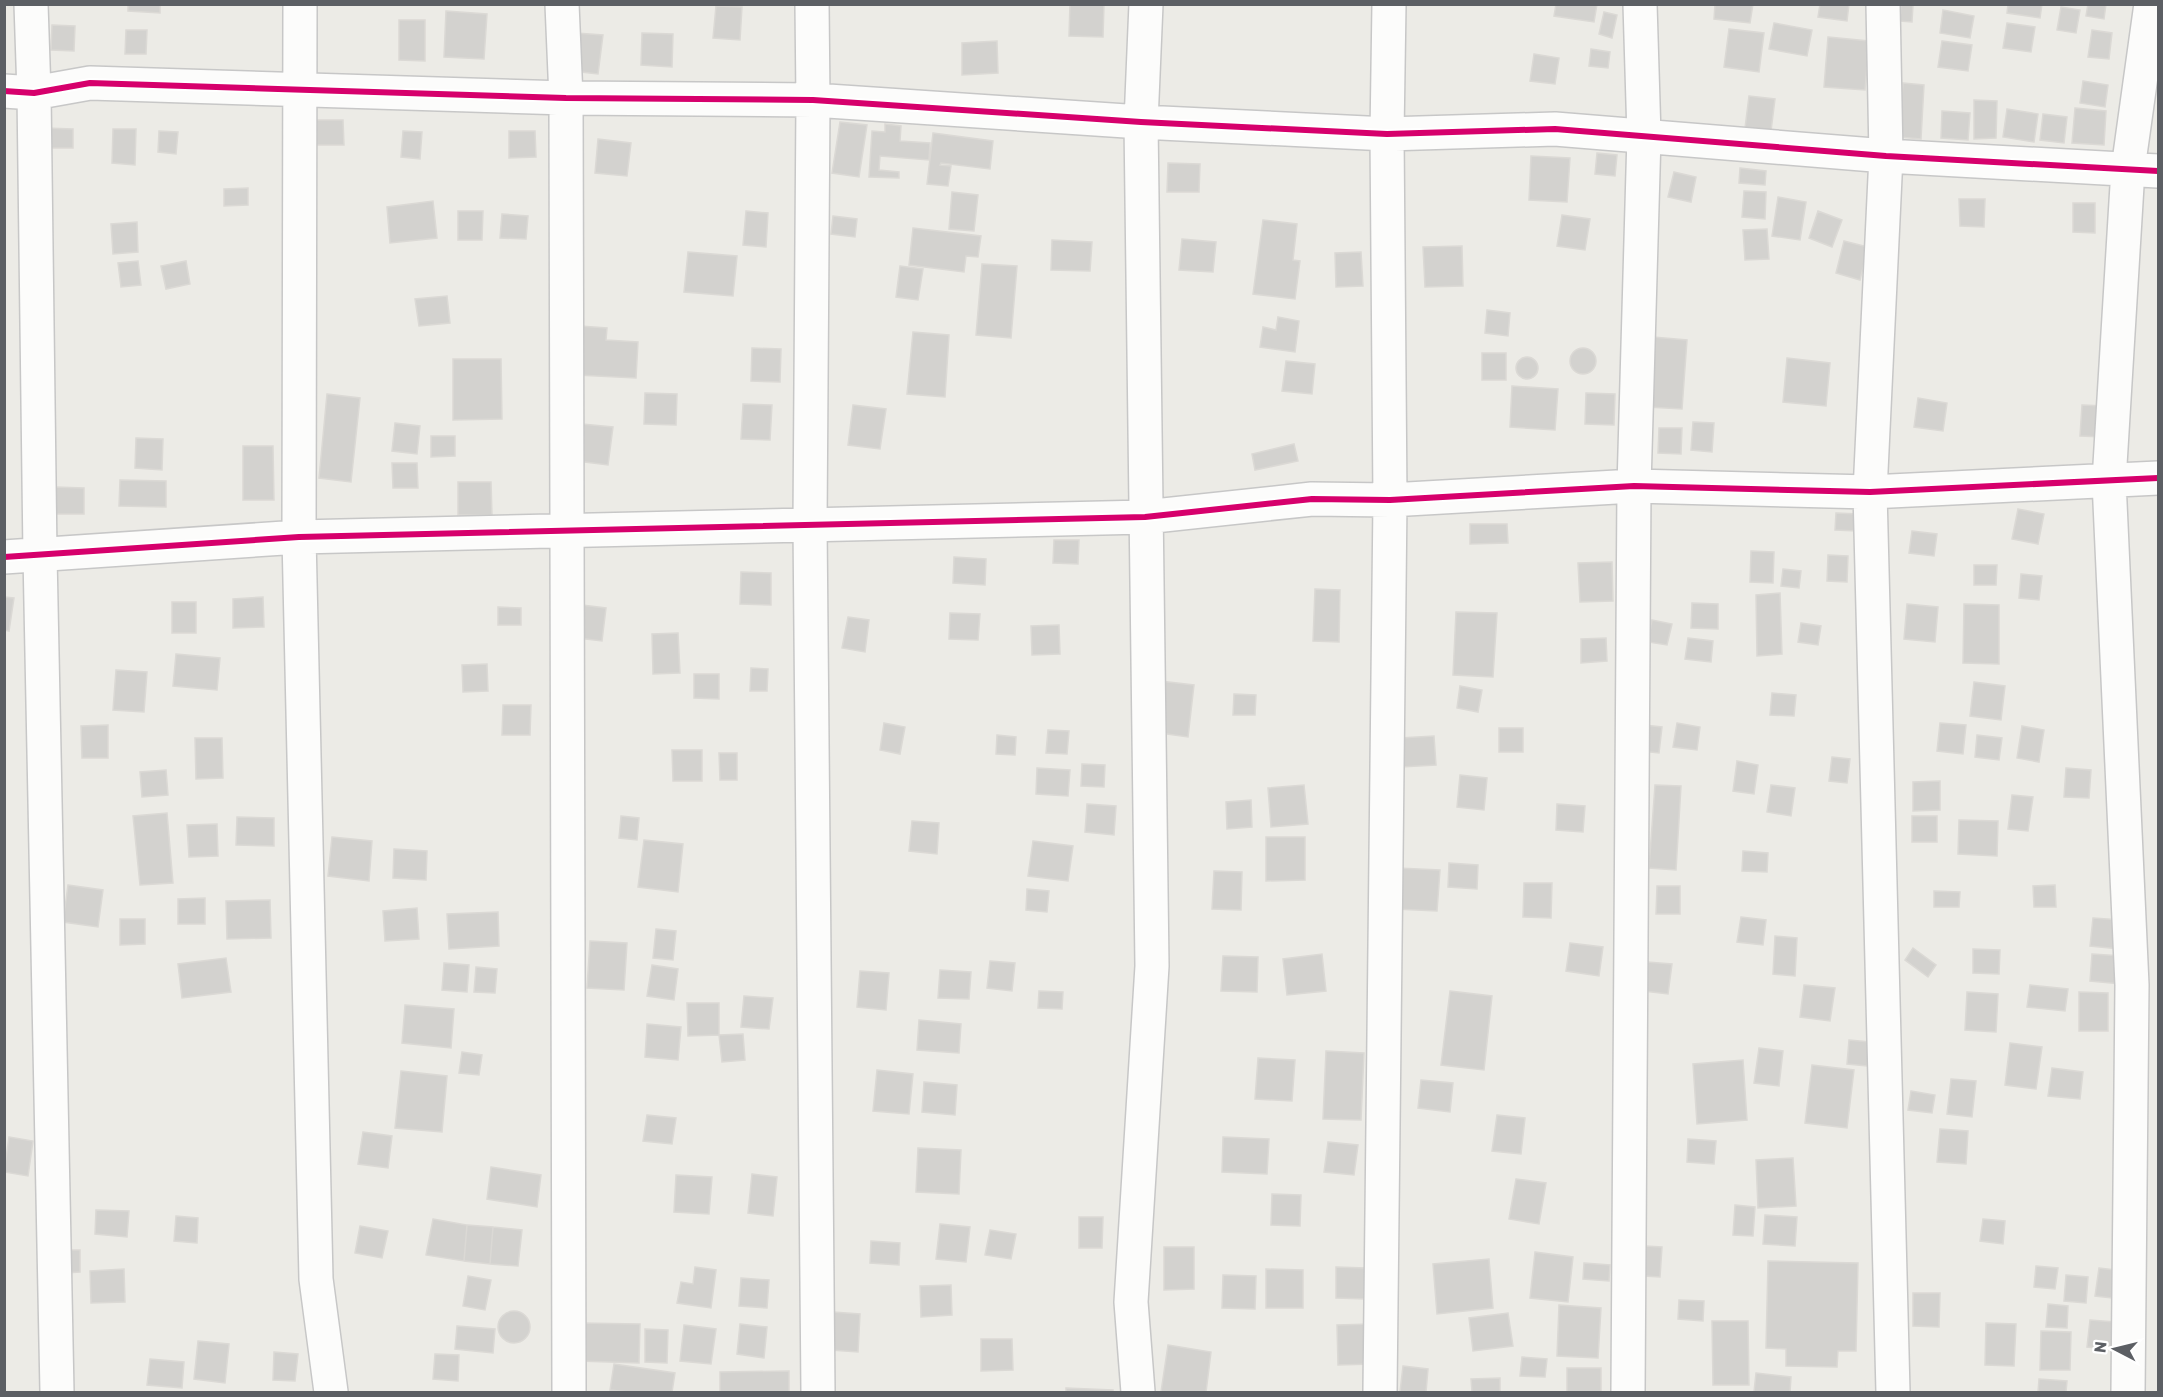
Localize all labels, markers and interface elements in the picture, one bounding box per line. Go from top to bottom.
north arrow [2085,1319,2145,1379]
text: N [2090,1340,2111,1354]

